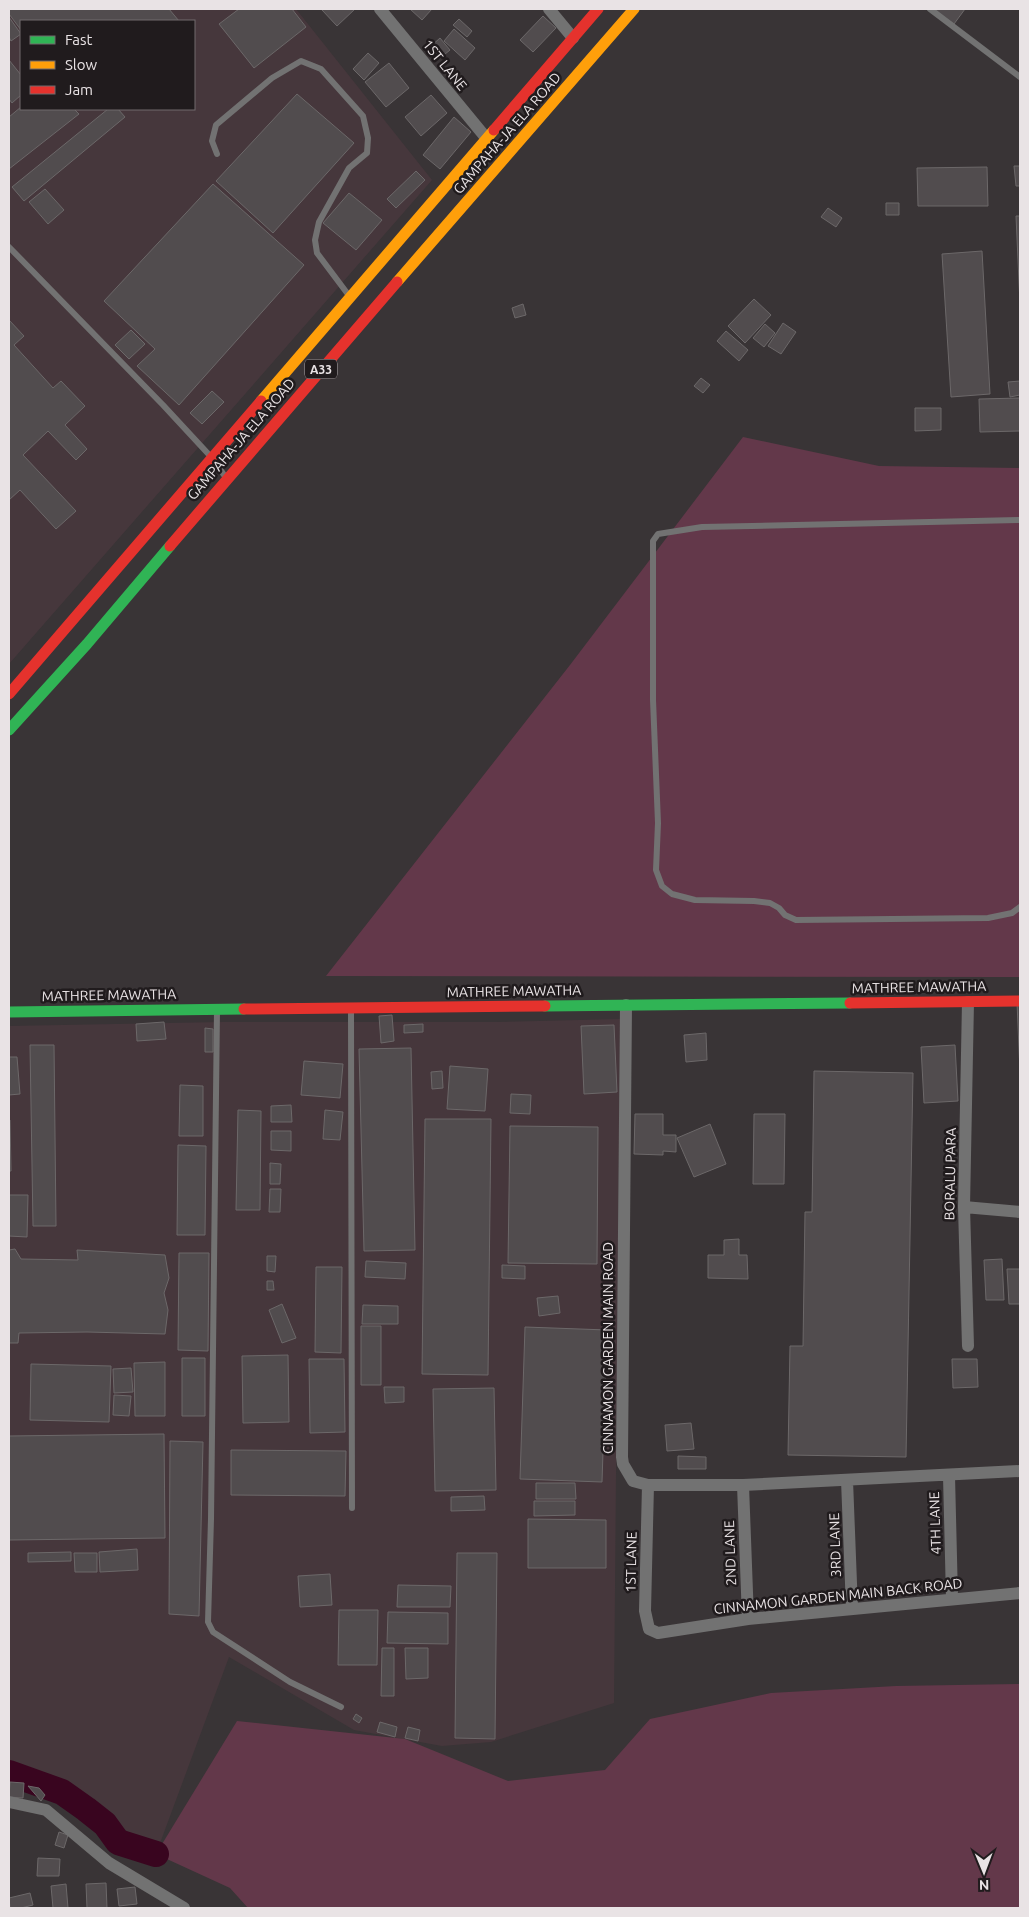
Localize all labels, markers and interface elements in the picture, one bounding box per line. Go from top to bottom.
legend [20,20,195,110]
text: Fast [65,31,93,48]
street label: 1ST LANE [420,36,470,94]
text: Slow [65,56,98,73]
street label: GAMPAHA-JA ELA ROAD [450,69,564,197]
text: Jam [65,81,93,98]
road number: A33 [305,359,337,378]
street label: GAMPAHA-JA ELA ROAD [184,375,298,503]
street label: MATHREE MAWATHA [852,978,986,996]
street label: MATHREE MAWATHA [447,982,581,1000]
street label: MATHREE MAWATHA [42,986,176,1004]
street label: BORALU PARA [941,1127,959,1221]
street label: CINNAMON GARDEN MAIN ROAD [600,1242,616,1454]
street label: 4TH LANE [926,1491,944,1555]
street label: 3RD LANE [826,1513,844,1577]
street label: 2ND LANE [721,1520,739,1586]
street label: 1ST LANE [622,1531,640,1592]
street label: CINNAMON GARDEN MAIN BACK ROAD [713,1575,963,1617]
north arrow [959,1847,1009,1897]
text: N [979,1877,990,1893]

